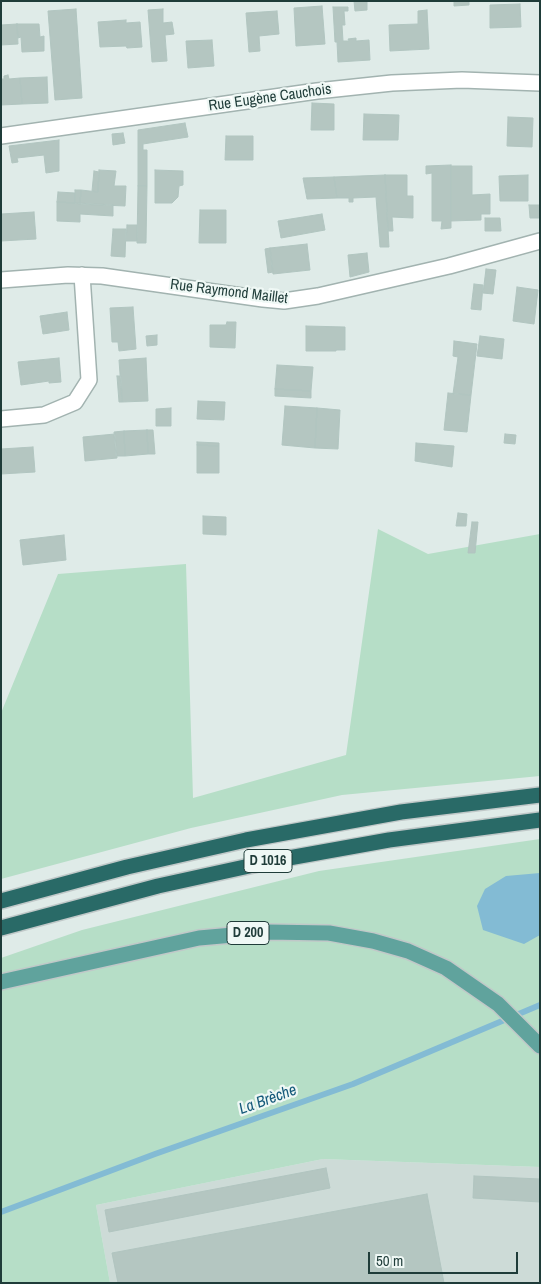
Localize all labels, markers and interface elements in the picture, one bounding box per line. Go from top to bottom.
street label: Rue Eugène Cauchois [207,80,333,116]
street label: Rue Raymond Maillet [169,276,289,308]
road number: D 1016 [244,849,292,872]
road number: D 200 [227,921,269,944]
water label: La Brèche [237,1081,299,1119]
scale bar [371,1242,521,1274]
text: 50 m [376,1250,403,1271]

